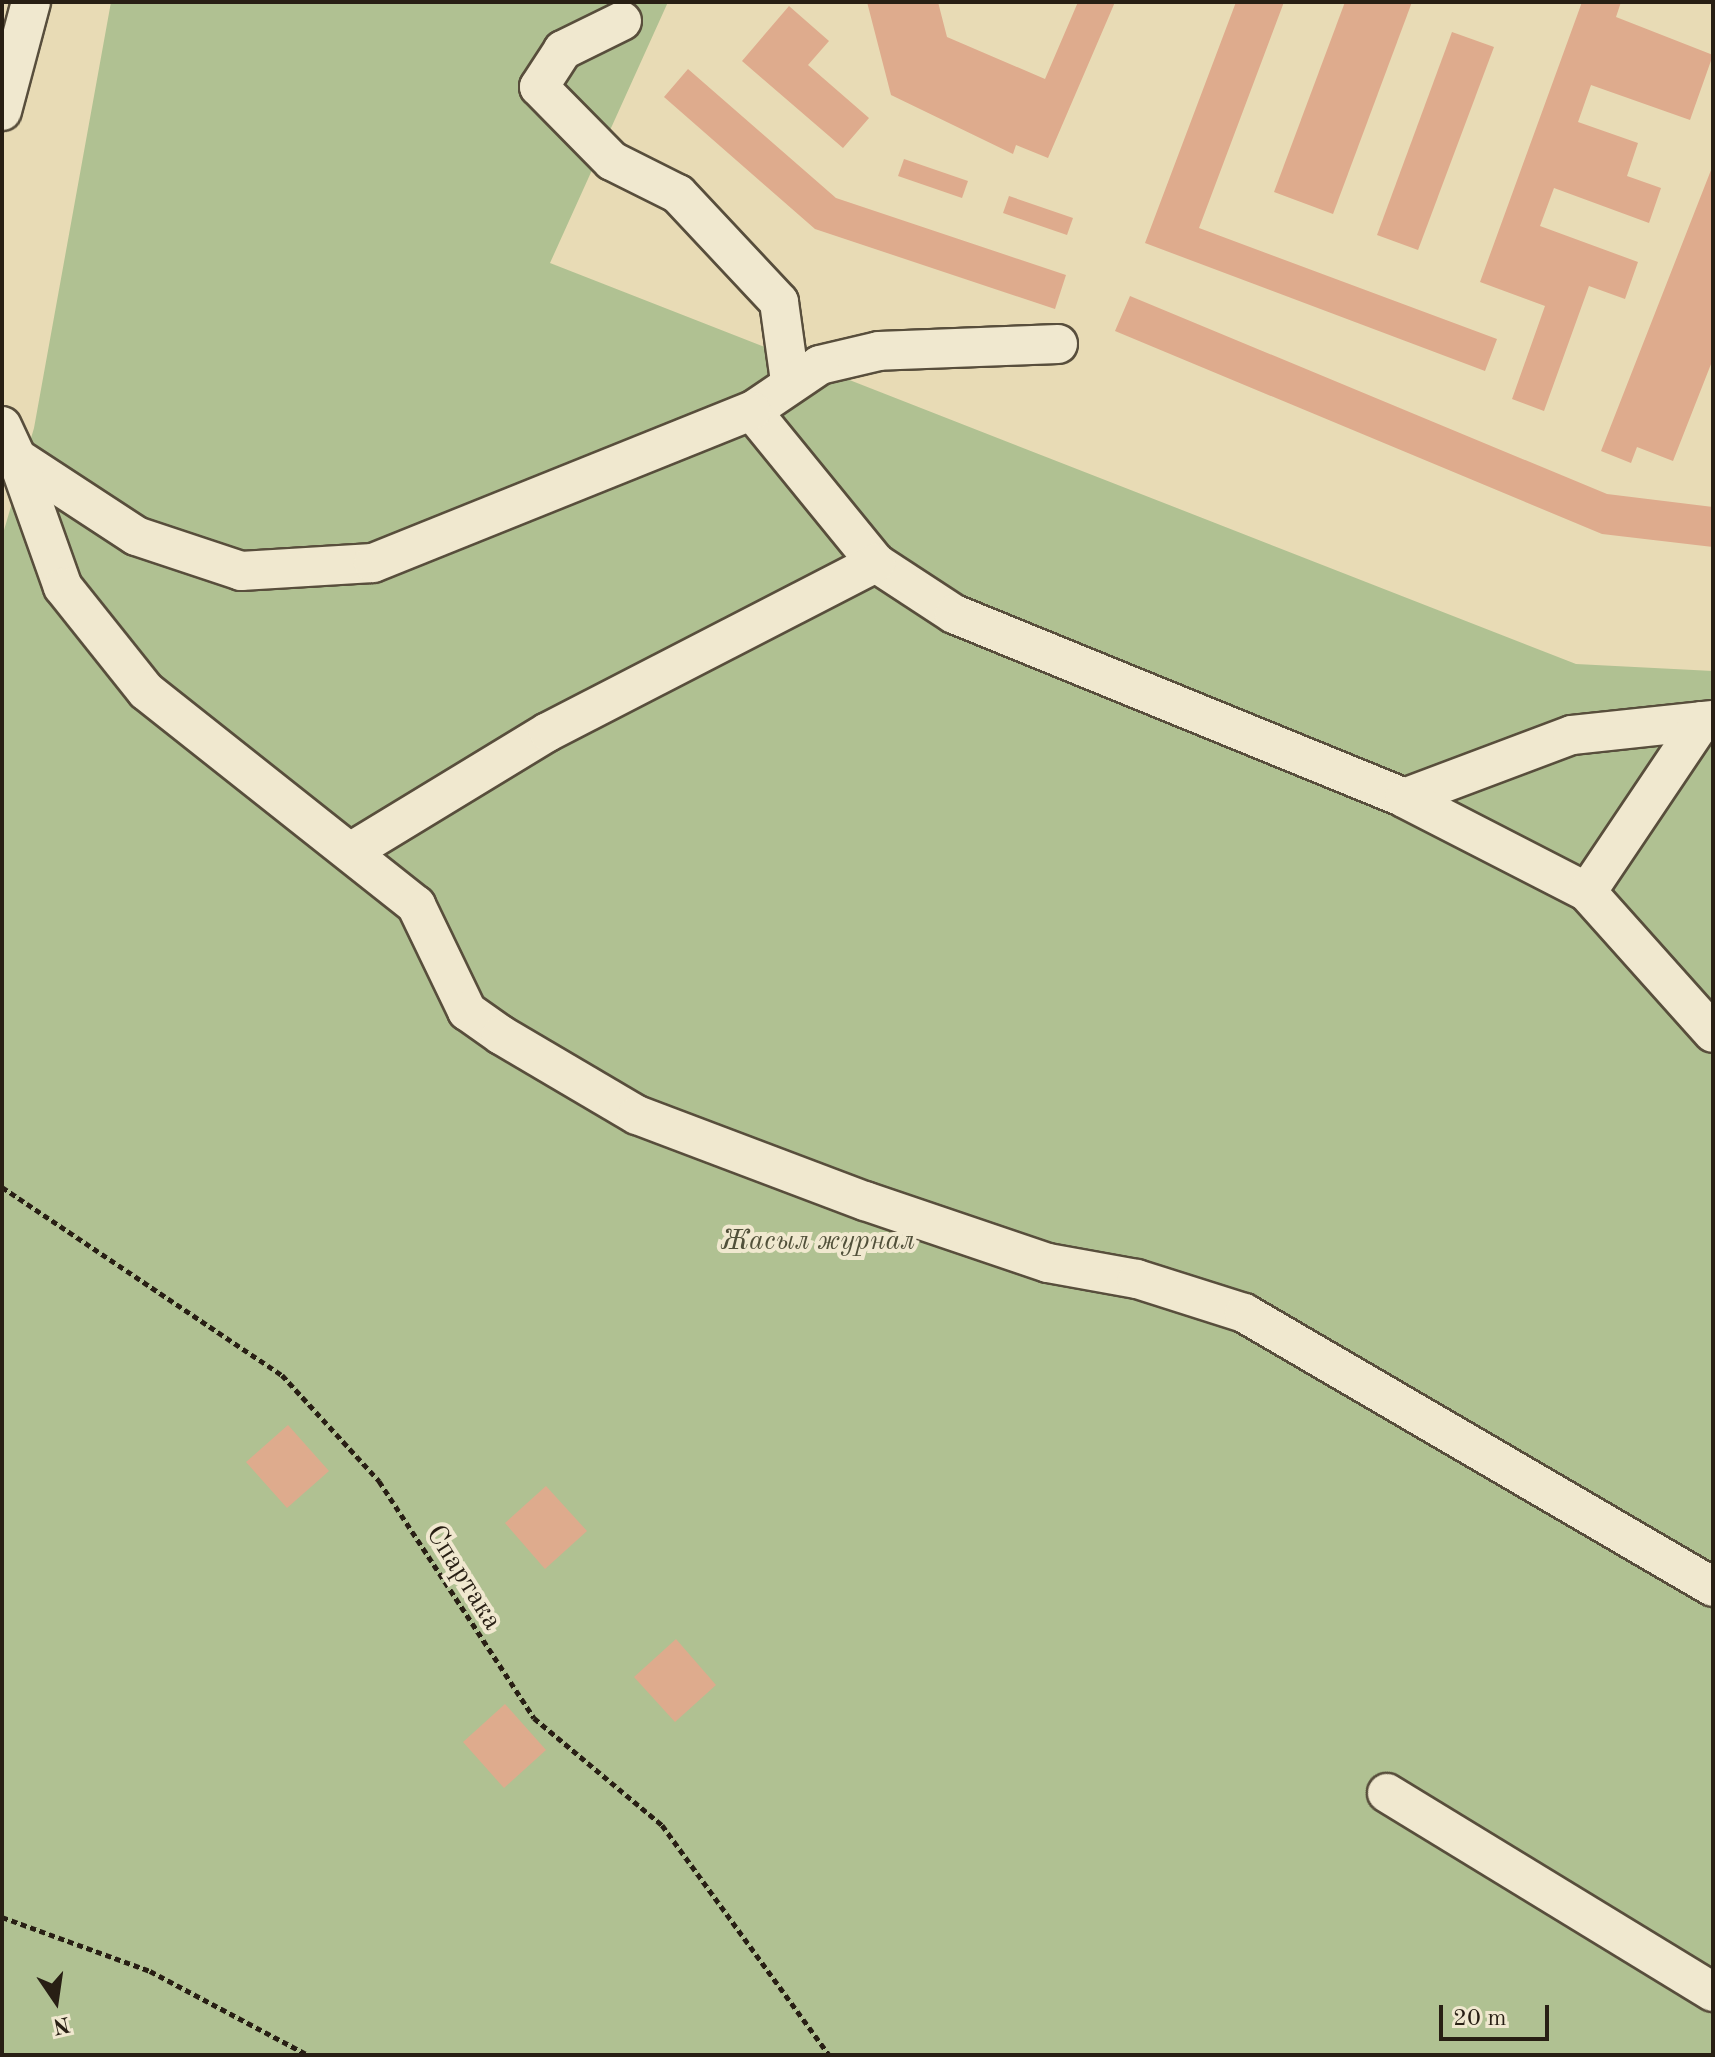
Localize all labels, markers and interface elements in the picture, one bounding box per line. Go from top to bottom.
park label: Жасыл журнал [721,1225,915,1259]
street label: Спартака [418,1519,508,1637]
north arrow [16,1961,96,2041]
scale bar [1443,1989,1553,2039]
text: 20 m [1453,2007,1507,2031]
text: N [51,2012,72,2037]

